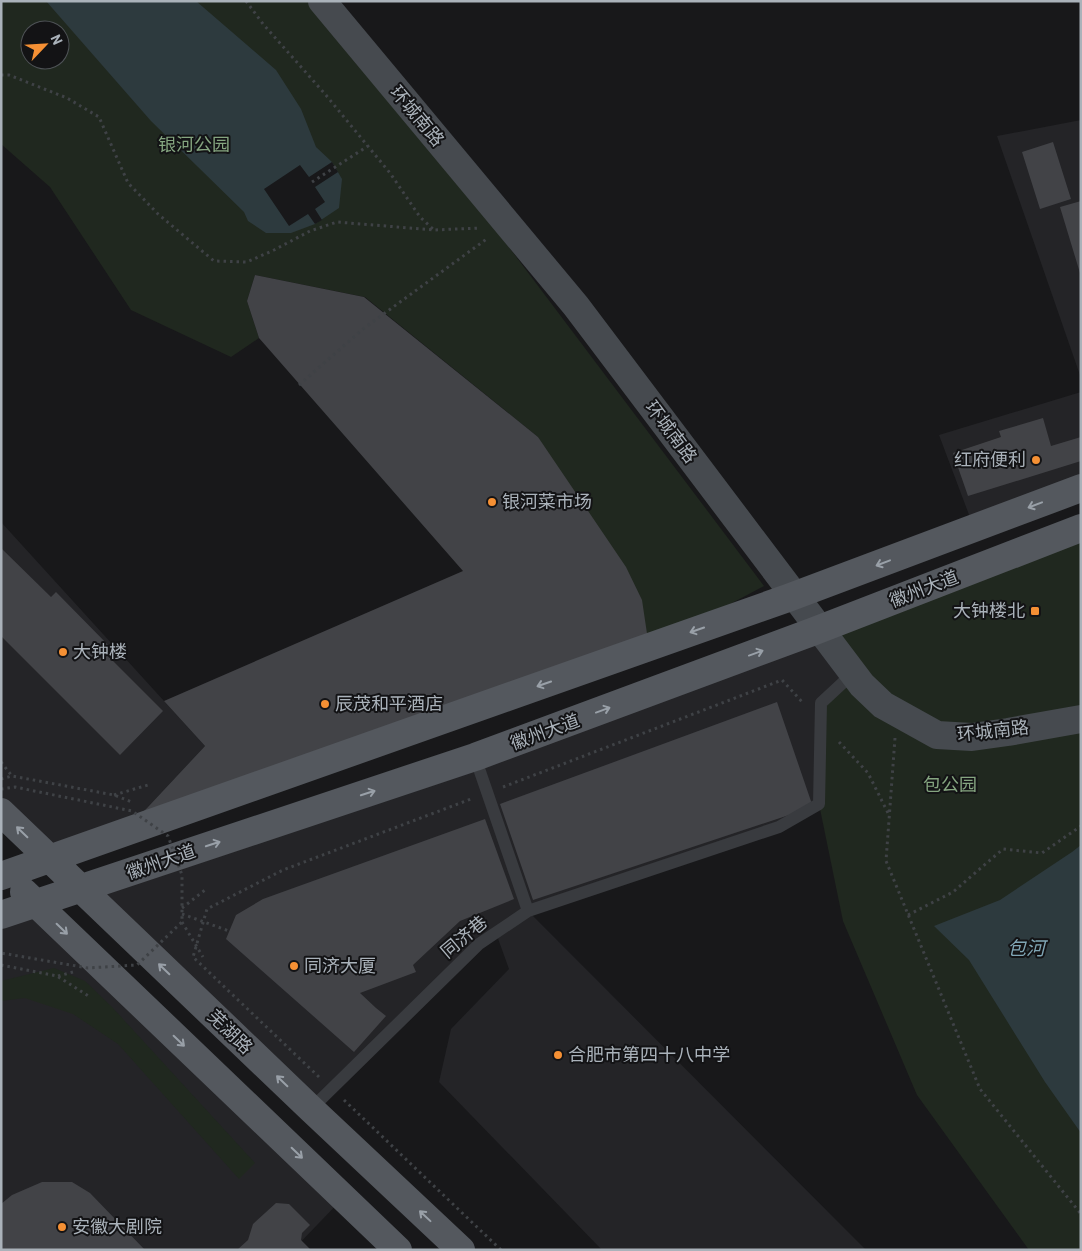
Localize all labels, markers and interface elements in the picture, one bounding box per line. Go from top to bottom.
north arrow [20,20,70,70]
text: N [48,31,67,47]
street label: 环城南路 [386,81,449,150]
park label: 银河公园 [158,133,230,155]
street label: 环城南路 [641,396,702,467]
place label: 红府便利 [954,448,1026,470]
marker: 红府便利 [1030,454,1042,466]
place label: 银河菜市场 [502,490,592,512]
marker: 银河菜市场 [486,496,498,508]
one-way arrow [1028,501,1043,511]
one-way arrow [876,558,891,568]
street label: 徽州大道 [886,565,961,611]
place label: 大钟楼北 [953,599,1025,621]
marker: 大钟楼北 [1029,605,1041,617]
one-way arrow [690,626,706,635]
place label: 大钟楼 [73,640,127,662]
marker: 大钟楼 [57,646,69,658]
one-way arrow [748,648,763,657]
one-way arrow [537,680,552,689]
place label: 辰茂和平酒店 [335,692,443,714]
marker: 辰茂和平酒店 [319,698,331,710]
one-way arrow [595,705,611,714]
street label: 徽州大道 [507,708,582,754]
street label: 环城南路 [956,715,1030,745]
park label: 包公园 [923,773,977,795]
one-way arrow [359,788,375,797]
one-way arrow [15,826,28,838]
street label: 徽州大道 [123,839,198,883]
one-way arrow [205,839,221,849]
street label: 同济巷 [436,910,491,962]
one-way arrow [55,922,67,934]
water label: 包河 [1007,936,1049,959]
place label: 同济大厦 [304,954,376,976]
marker: 同济大厦 [288,960,300,972]
one-way arrow [158,963,170,975]
street label: 芜湖路 [204,1005,258,1058]
one-way arrow [173,1035,185,1047]
place label: 合肥市第四十八中学 [568,1043,730,1065]
marker: 合肥市第四十八中学 [552,1049,564,1061]
one-way arrow [275,1075,288,1087]
one-way arrow [290,1147,303,1159]
one-way arrow [419,1210,432,1222]
place label: 安徽大剧院 [72,1215,162,1237]
marker: 安徽大剧院 [56,1221,68,1233]

